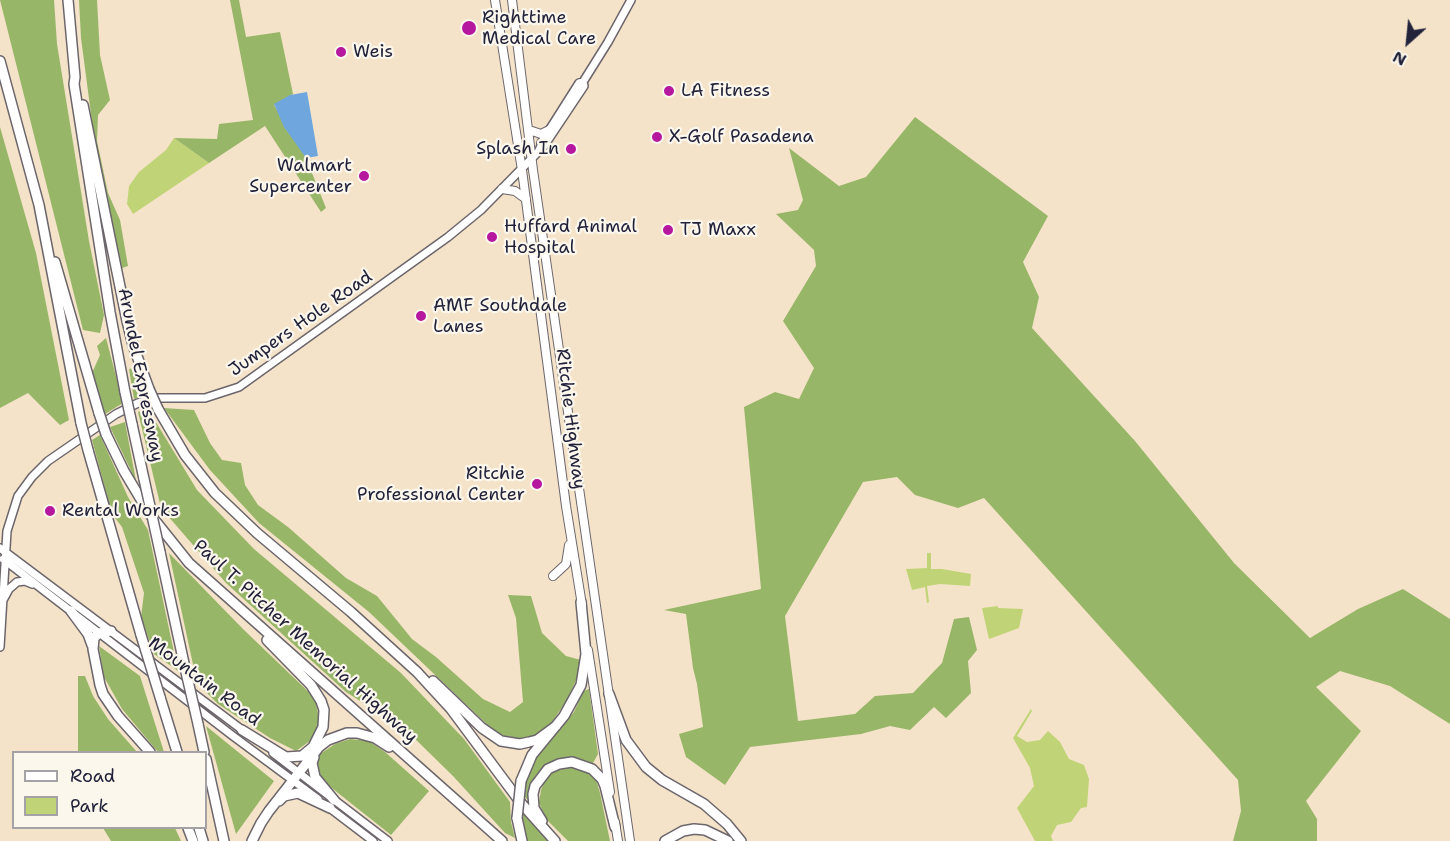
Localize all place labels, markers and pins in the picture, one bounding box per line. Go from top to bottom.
place label: Righttime Medical Care [482,7,596,50]
marker: Righttime Medical Care [460,19,478,37]
place label: Weis [353,41,393,63]
marker: Weis [334,45,348,59]
place label: LA Fitness [681,80,770,102]
marker: LA Fitness [662,84,676,98]
place label: X-Golf Pasadena [669,126,814,148]
marker: X-Golf Pasadena [650,130,664,144]
place label: Splash In [476,138,559,160]
marker: Splash In [564,142,578,156]
place label: Walmart Supercenter [249,155,352,198]
marker: Walmart Supercenter [357,169,371,183]
place label: Huffard Animal Hospital [504,216,637,258]
place label: TJ Maxx [680,219,756,241]
marker: TJ Maxx [661,223,675,237]
marker: Huffard Animal Hospital [485,230,499,244]
place label: AMF Southdale Lanes [433,295,567,338]
marker: AMF Southdale Lanes [414,309,428,323]
place label: Ritchie Professional Center [357,463,525,506]
marker: Ritchie Professional Center [530,477,544,491]
place label: Rental Works [62,500,179,522]
marker: Rental Works [43,504,57,518]

